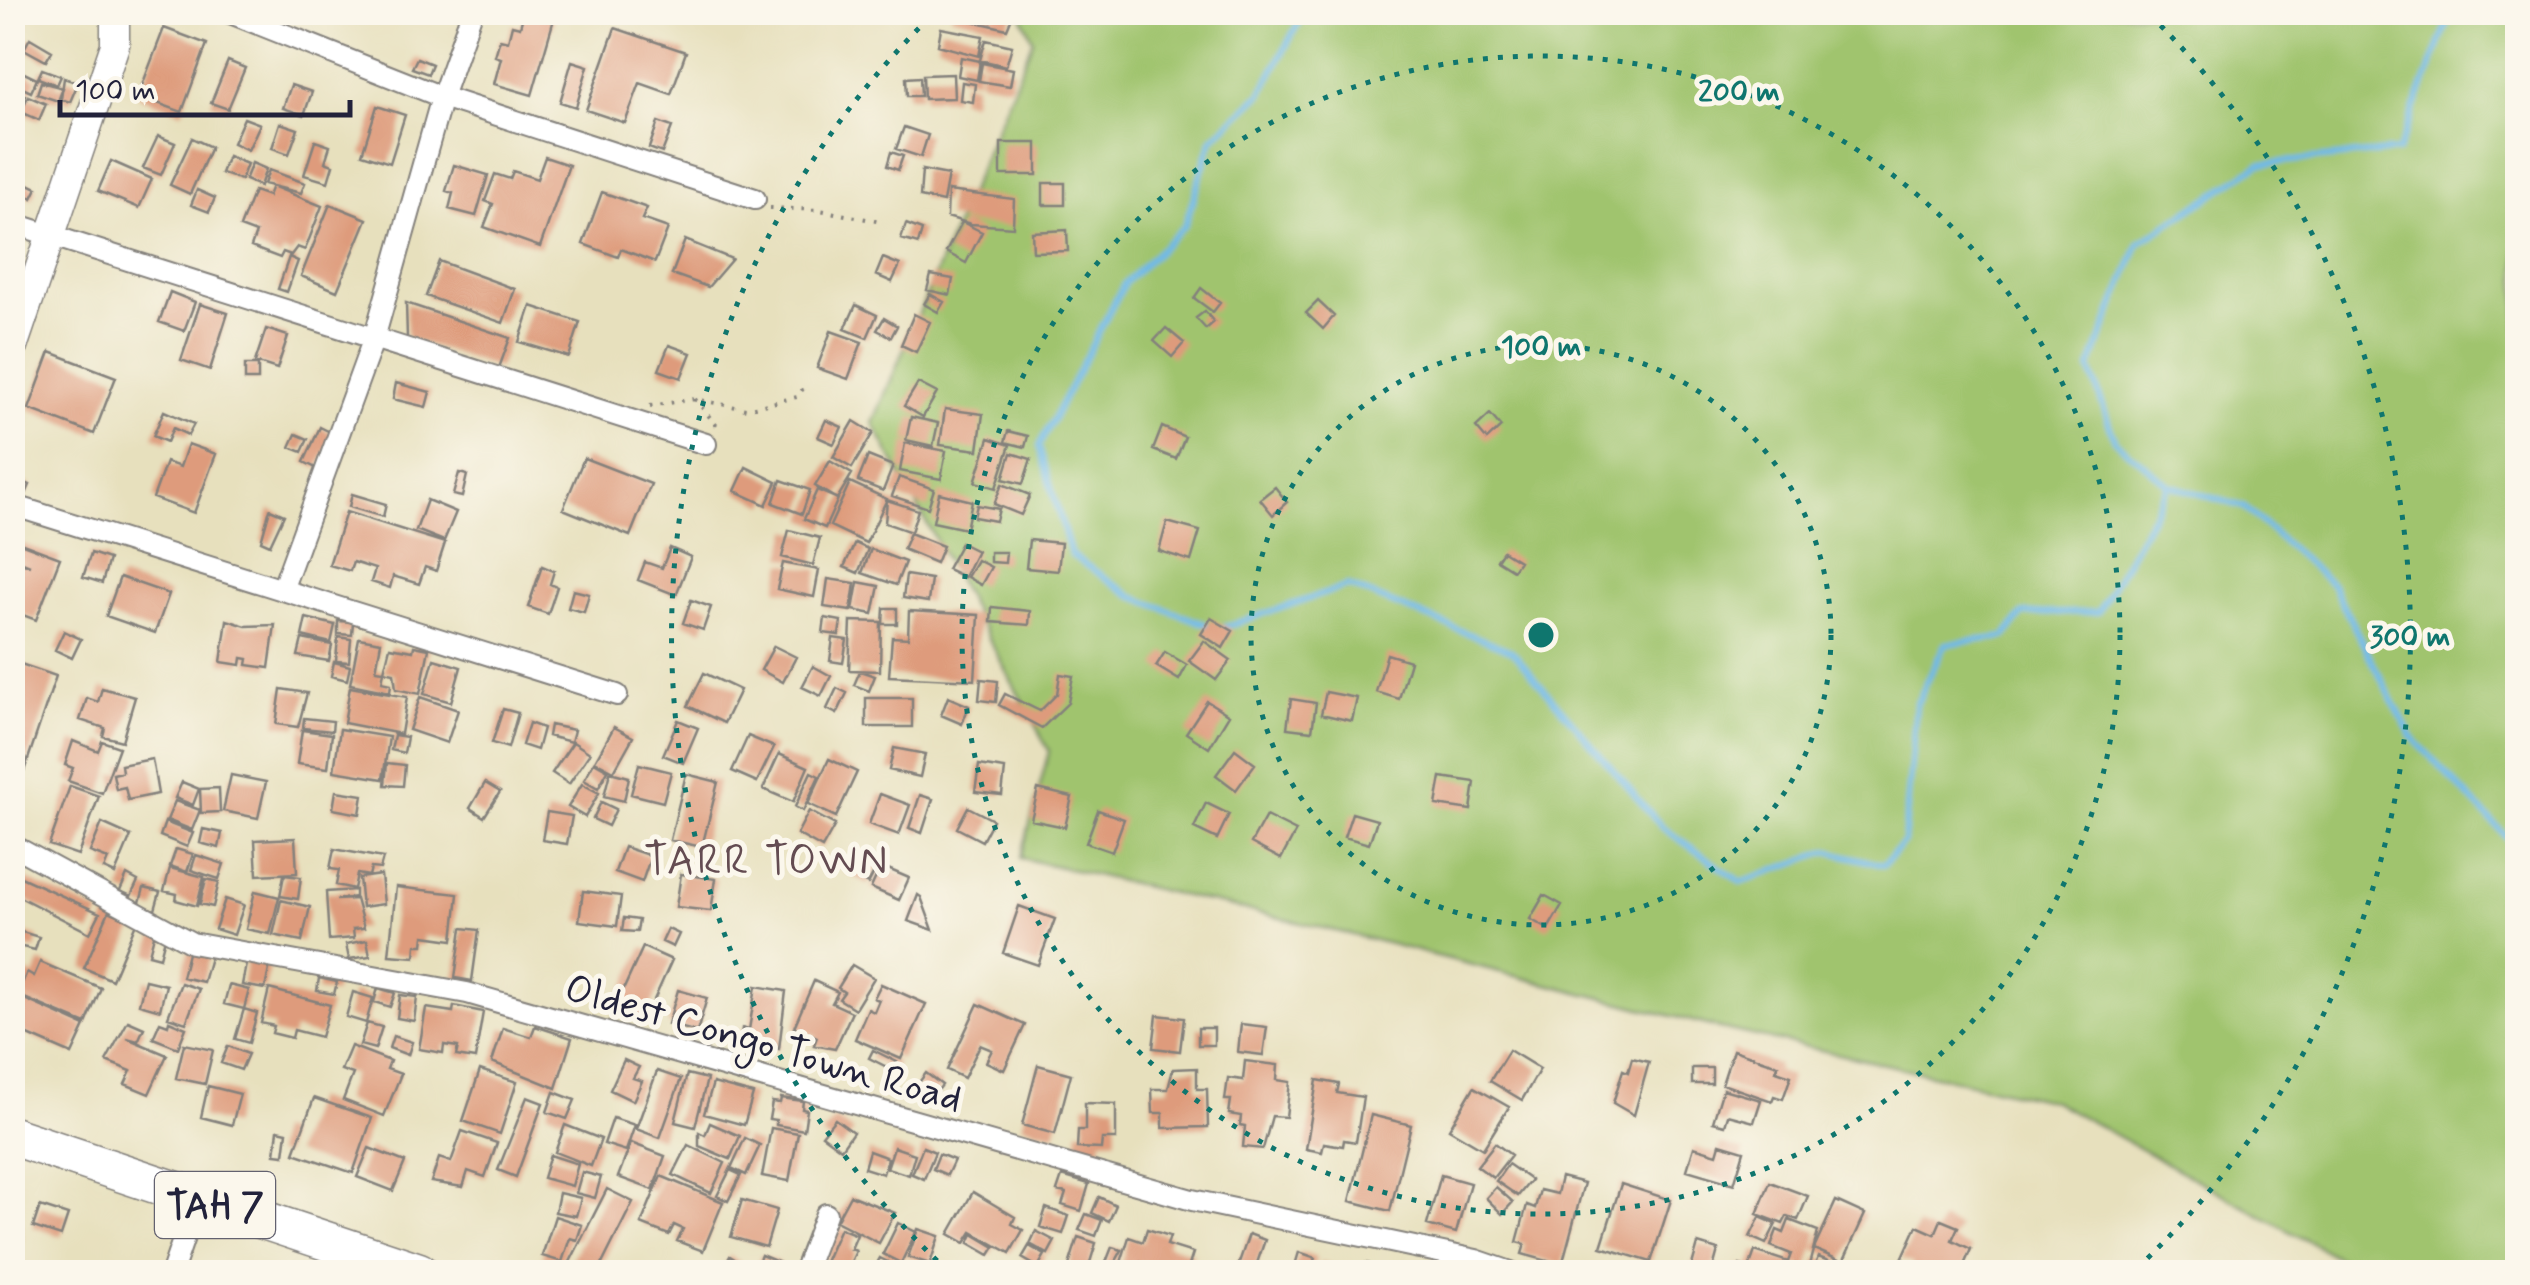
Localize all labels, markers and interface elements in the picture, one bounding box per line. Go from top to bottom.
scale bar [60,55,350,117]
text: 100 m [75,72,156,111]
text: 200 m [1698,73,1780,112]
text: 100 m [1501,328,1581,367]
centre of rings [1523,617,1559,653]
text: 300 m [2370,618,2450,657]
district label: TARR TOWN [644,835,890,890]
street label: Oldest Congo Town Road [558,963,968,1129]
road number: TAH 7 [155,1172,275,1238]

